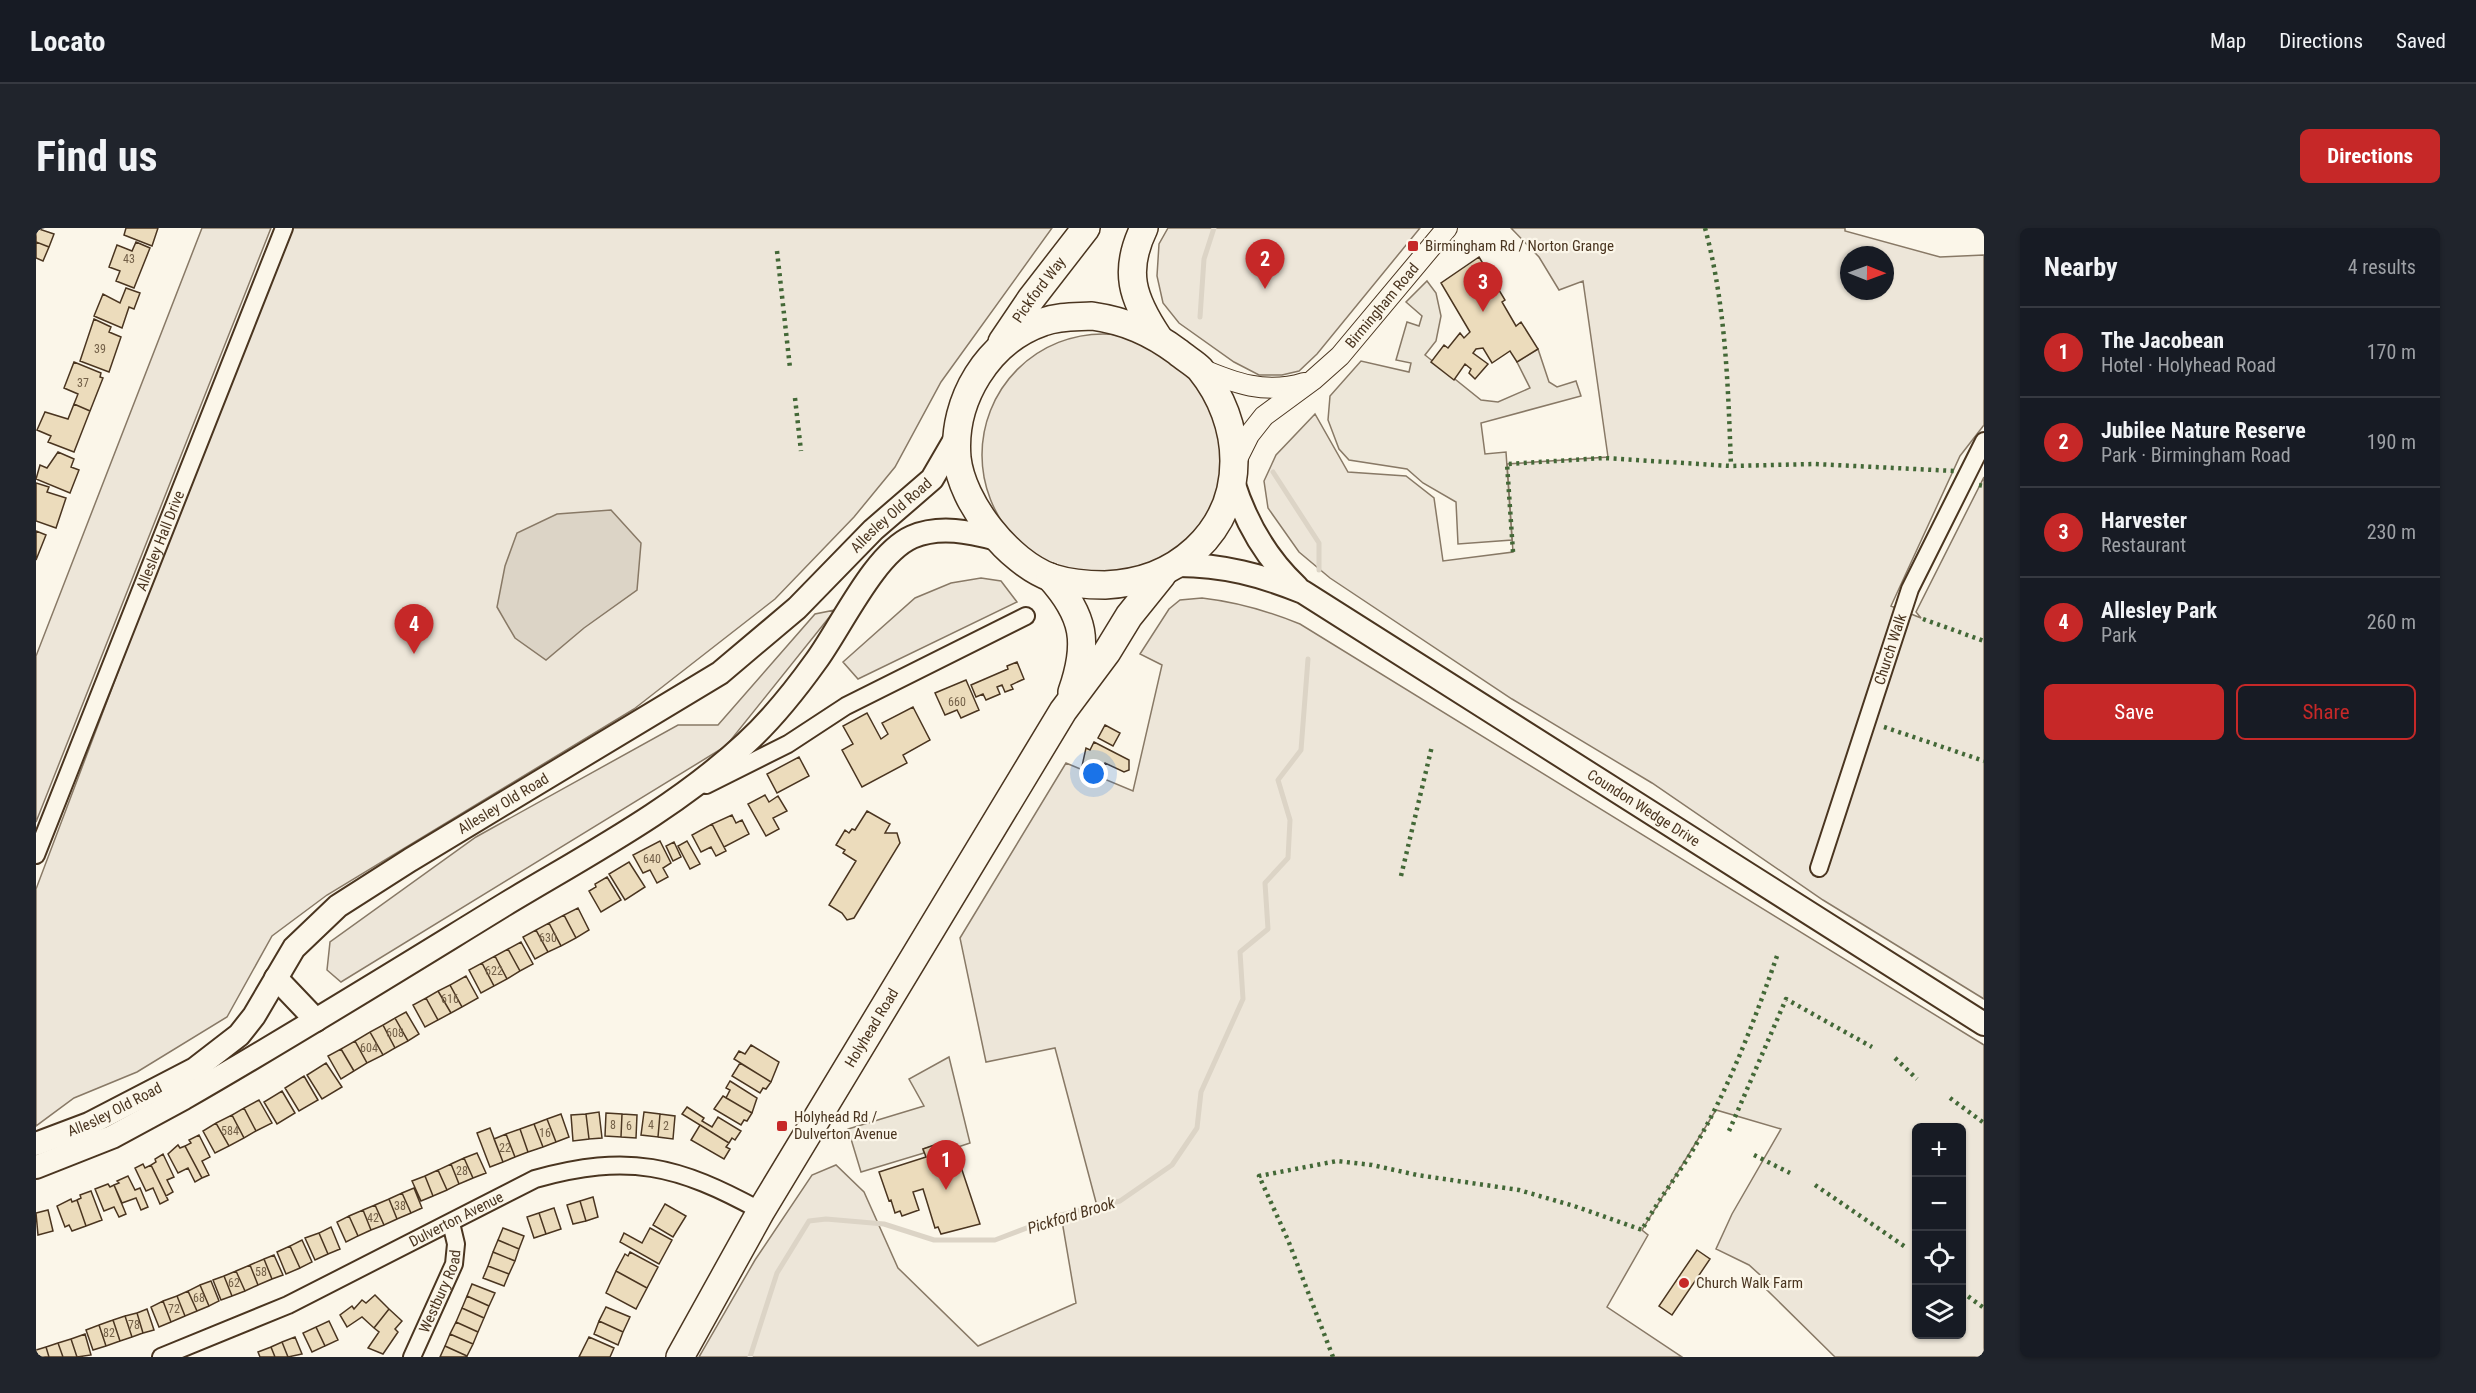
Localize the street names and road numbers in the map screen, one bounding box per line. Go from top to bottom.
street label: Pickford Way [1009,253,1069,326]
street label: Birmingham Road [1341,260,1423,352]
street label: Allesley Old Road [847,474,935,557]
street label: Allesley Hall Drive [132,488,188,593]
street label: Church Walk [1870,611,1910,687]
street label: Coundon Wedge Drive [1584,766,1703,850]
street label: Allesley Old Road [455,769,552,838]
street label: Holyhead Road [841,985,902,1071]
street label: Allesley Old Road [65,1079,165,1140]
street label: Dulverton Avenue [406,1188,506,1251]
street label: Westbury Road [415,1249,464,1336]

